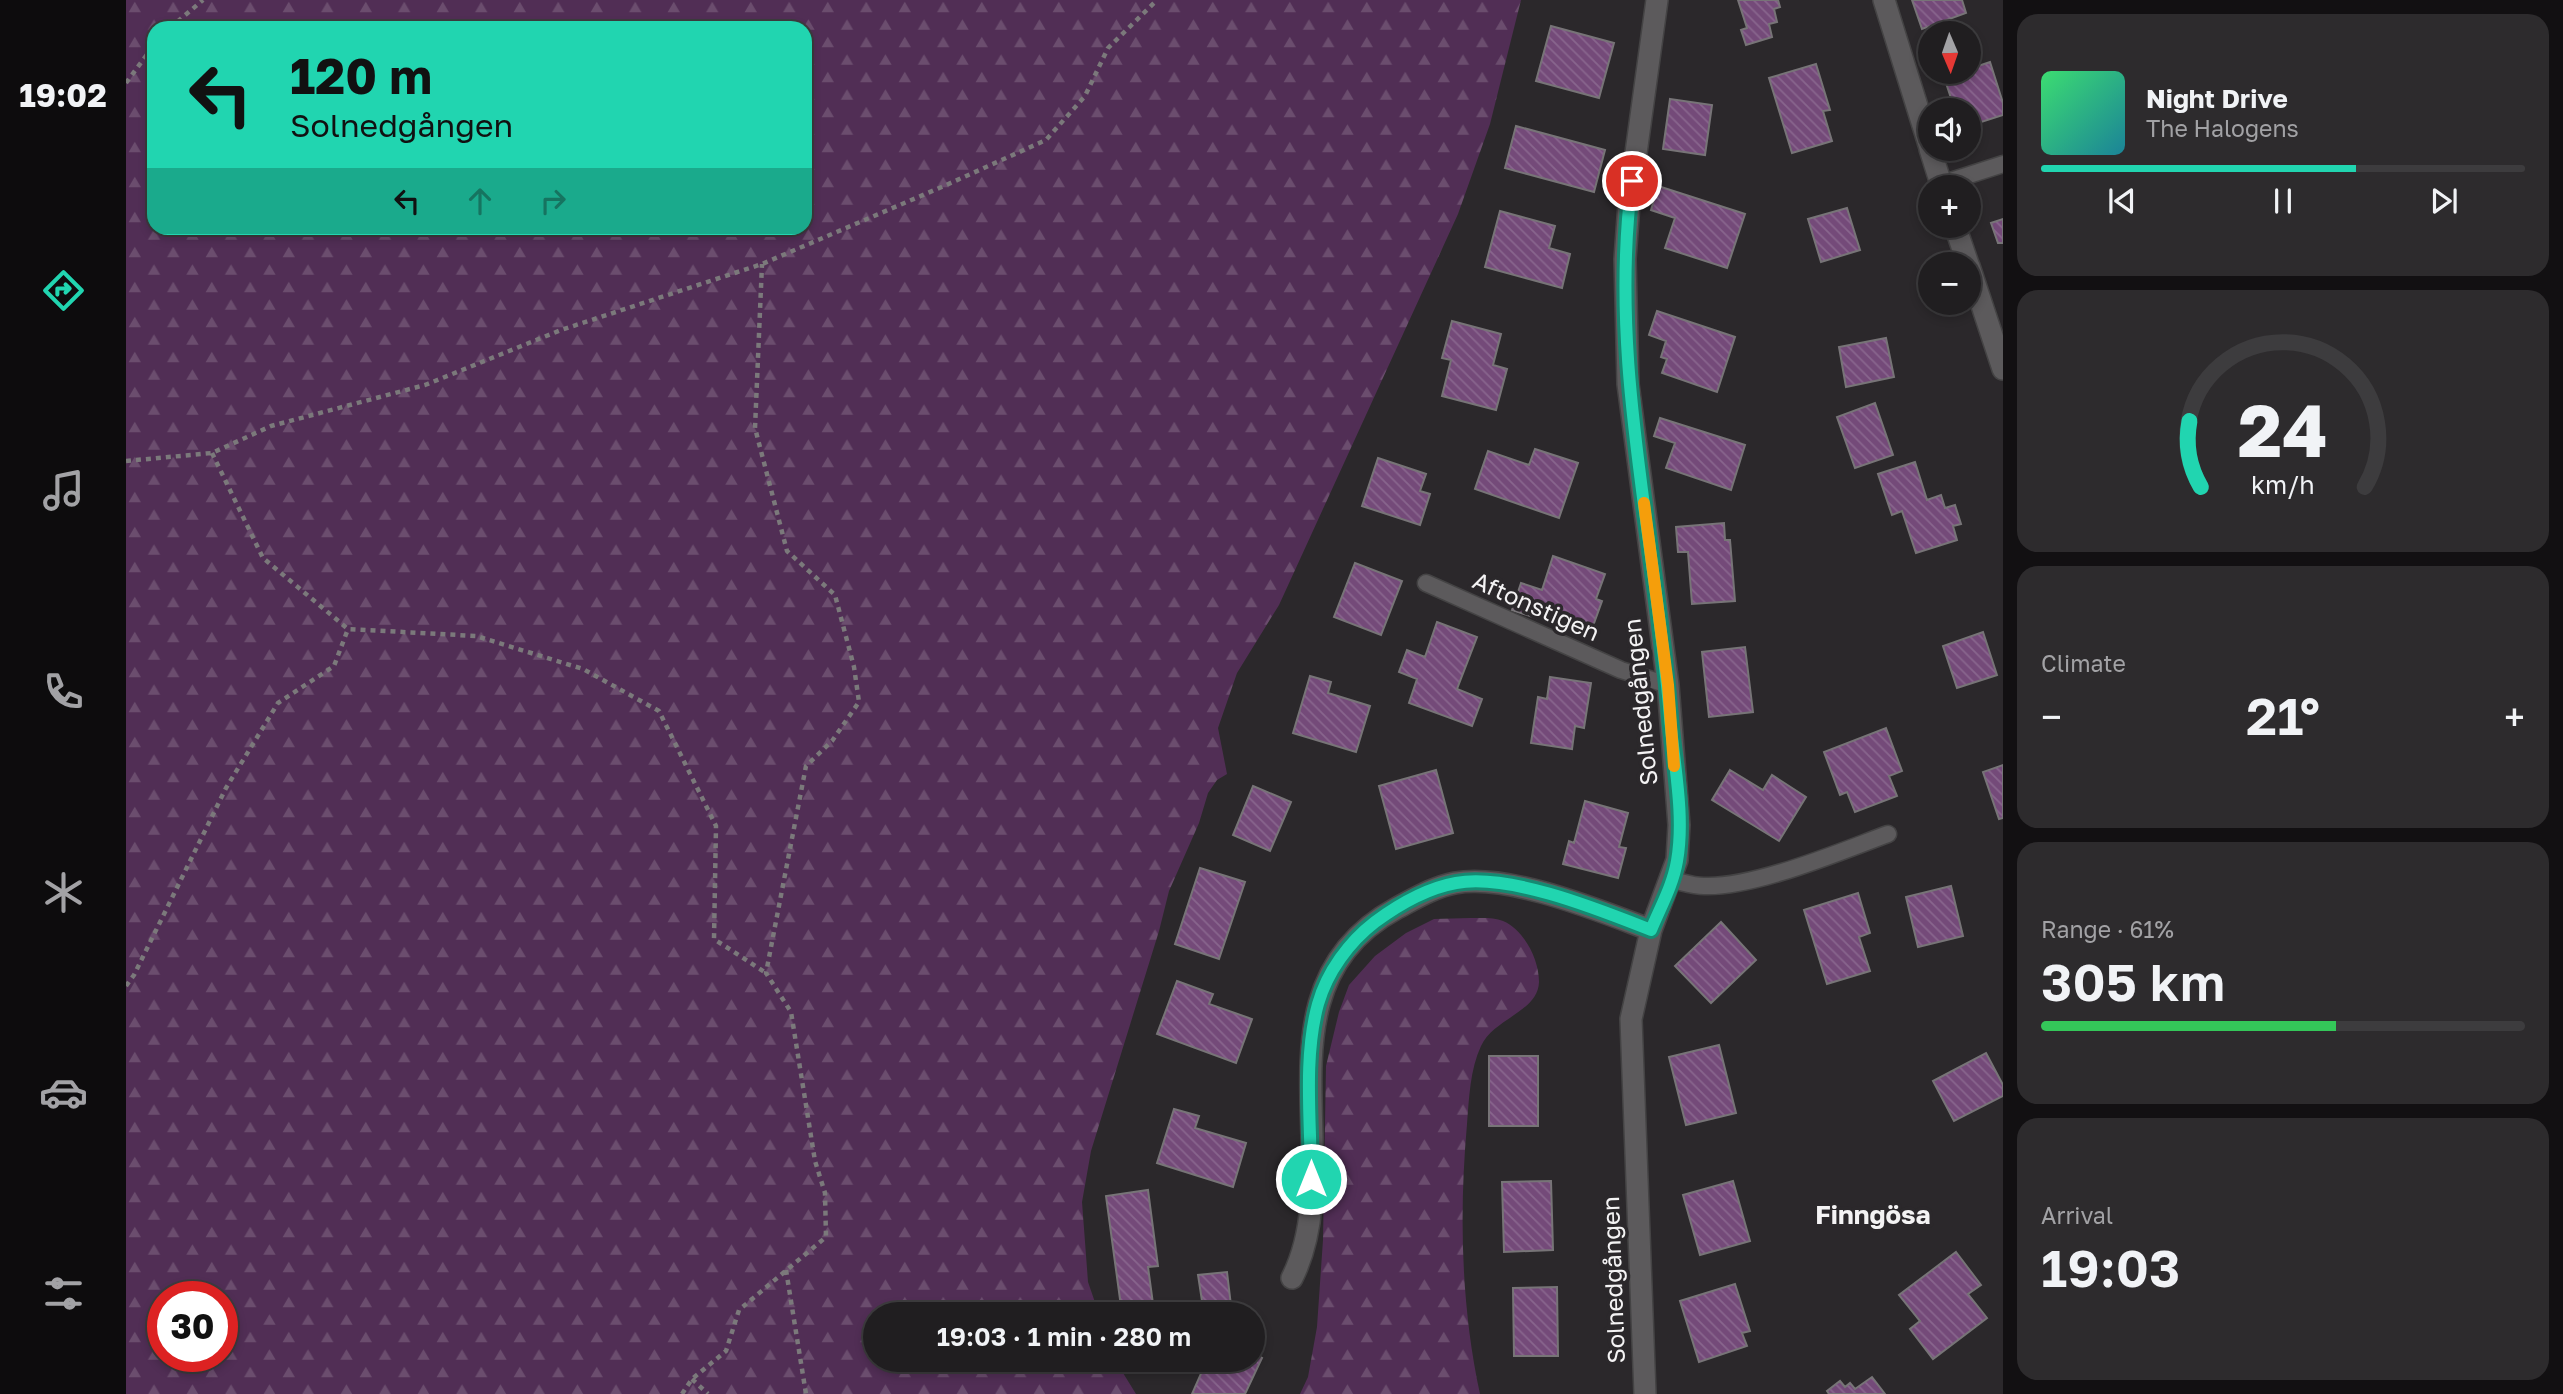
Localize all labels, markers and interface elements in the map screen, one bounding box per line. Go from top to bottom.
north arrow [1918,21,1981,84]
map controls [1918,21,1981,315]
text: 120 m [290,46,432,105]
icon: left [175,49,266,140]
text: 19:02 [19,76,107,114]
text: Night Drive [2146,83,2288,114]
button: sound [1918,98,1981,161]
text: Solnedgången [290,106,513,144]
text: The Halogens [2146,114,2299,142]
pin [1602,151,1662,211]
icon: arrive [1613,162,1651,200]
button: + [1918,175,1981,238]
icon: left [388,182,426,220]
icon: ahead [461,182,499,220]
icon: right [534,182,572,220]
icon: previous [2103,182,2141,220]
icon: pause [2264,182,2302,220]
icon: next [2425,182,2463,220]
button: − [1918,252,1981,315]
icon: directions [39,266,88,315]
text: 24 [2238,386,2328,473]
icon: music [39,466,88,515]
text: km/h [2251,469,2315,500]
street label: Aftonstigen [1469,565,1604,646]
street label: Solnedgången [1616,617,1663,787]
text: Climate [2041,649,2126,677]
icon: phone [39,667,88,716]
text: 21° [2246,684,2320,746]
text: − [2041,694,2062,739]
text: + [2504,694,2525,739]
icon: climate [39,868,88,917]
text: Range · 61% [2041,915,2174,943]
text: 305 km [2041,950,2225,1012]
icon: car [39,1068,88,1117]
position arrow [1274,1142,1348,1216]
street label: Solnedgången [1595,1196,1630,1364]
district label: Finngösa [1815,1199,1931,1230]
text: Arrival [2041,1201,2113,1229]
text: 19:03 [2041,1236,2180,1298]
icon: filters [39,1269,88,1318]
speed limit sign: 30 [147,1281,238,1372]
text: 19:03 · 1 min · 280 m [937,1321,1191,1352]

